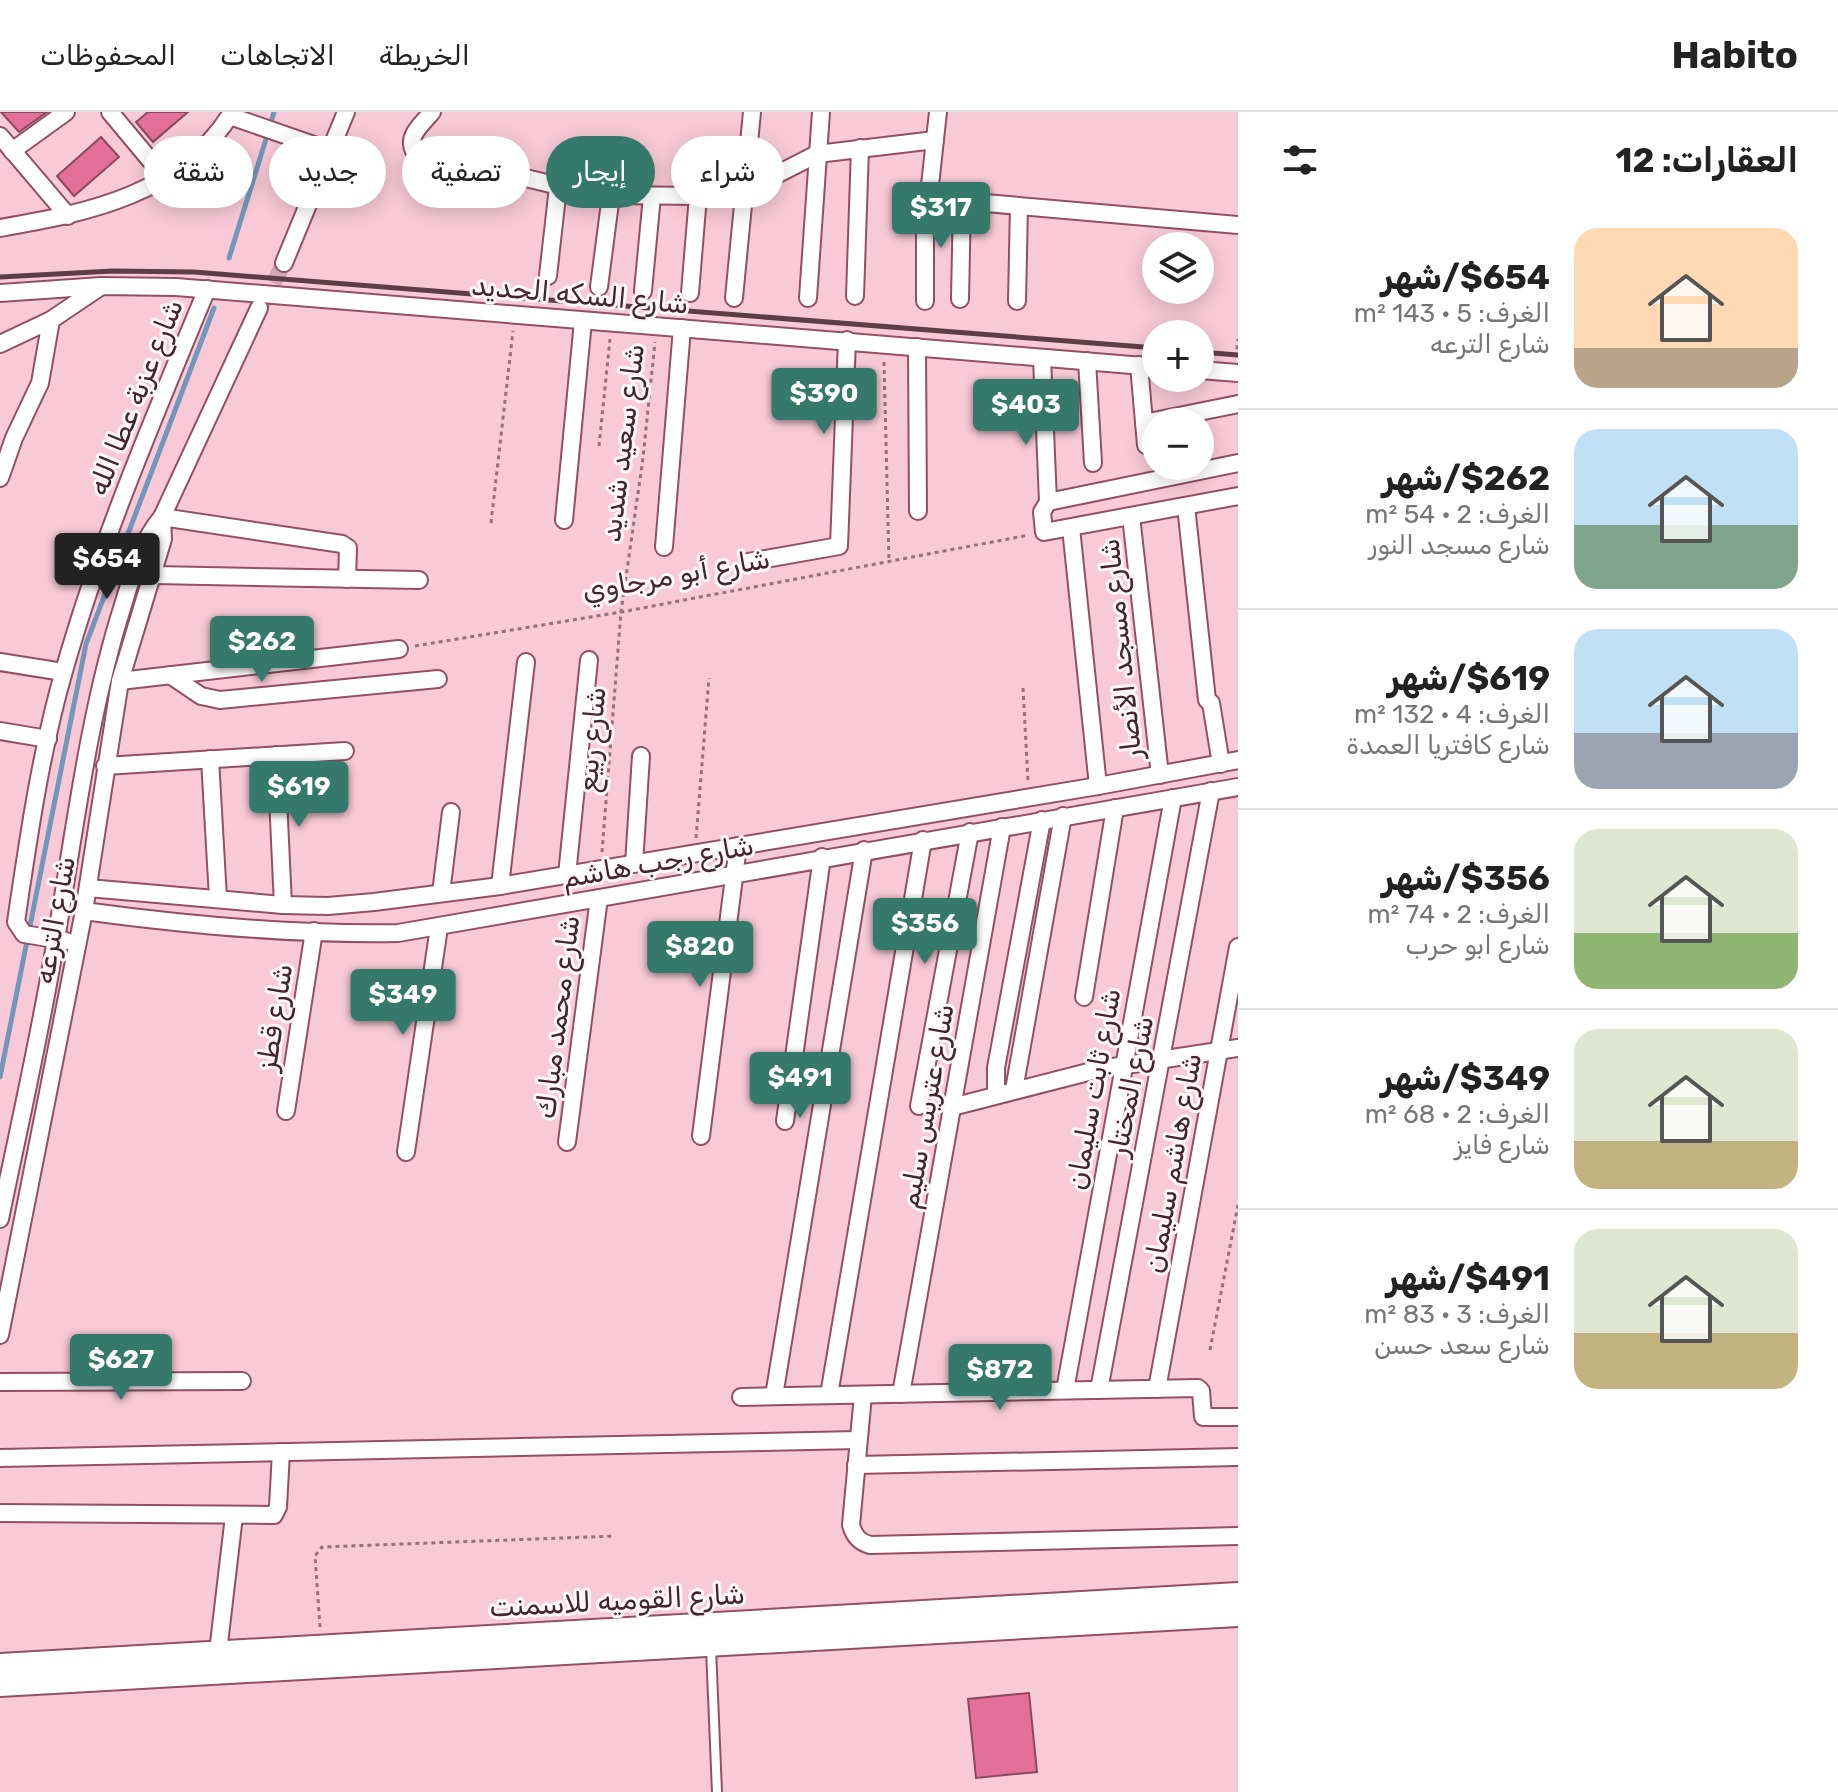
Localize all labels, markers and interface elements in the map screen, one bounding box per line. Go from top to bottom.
text: Habito [1671,32,1798,78]
text: المحفوظات [40,39,176,72]
text: الاتجاهات [220,39,335,72]
text: الخريطة [379,39,470,72]
chip: شقة [144,136,253,208]
chip: جديد [269,136,386,208]
chip: تصفية [402,136,530,208]
chip: إيجار [546,136,655,208]
chip: شراء [671,136,784,208]
icon: filters [1278,138,1322,182]
text: العقارات: 12 [1615,140,1798,181]
pin: $317 [894,182,988,250]
text: $317 [910,192,972,223]
map controls [1142,232,1214,480]
button: layers [1142,232,1214,304]
text: $654/شهر [1381,257,1550,298]
icon: home [1638,260,1734,356]
street label: شارع السكه الحديد [470,269,690,323]
street label: شارع عزبة عطا الله [81,294,193,501]
text: الغرف: 5 · 143 m² [1354,298,1550,329]
button: + [1142,320,1214,392]
text: شارع الترعه [1430,329,1550,360]
street label: شارع سعيد شديد [594,342,654,545]
pin: $390 [777,368,871,436]
text: $390 [790,378,858,409]
pin: $403 [979,379,1073,447]
text: $403 [991,389,1061,420]
button: − [1142,408,1214,480]
text: $262/شهر [1382,458,1550,499]
icon: home [1638,461,1734,557]
text: الغرف: 2 · 54 m² [1365,499,1550,530]
text: شارع مسجد النور [1369,530,1550,561]
pin: $654 [60,533,154,601]
street label: شارع مسجد الأنصار [1092,537,1152,763]
street label: شارع أبو مرجاوي [580,542,773,610]
text: $654 [73,543,141,574]
pin: $262 [215,616,309,684]
text: $262 [228,626,296,657]
text: $619/شهر [1387,658,1550,699]
icon: home [1638,661,1734,757]
street label: شارع ربيع [570,685,615,793]
text: الغرف: 4 · 132 m² [1354,699,1550,730]
text: شارع كافتريا العمدة [1346,730,1550,761]
pin: $619 [252,761,346,829]
text: $619 [267,771,331,802]
street label: شارع رجب هاشم [560,828,757,898]
street label: شارع الترعه [27,854,85,987]
text: $356/شهر [1382,858,1550,899]
icon: home [1638,861,1734,957]
pin: $356 [878,898,972,966]
text: الغرف: 2 · 74 m² [1367,899,1550,930]
text: $356 [891,908,959,939]
street label: شارع محمد مبارك [529,913,589,1121]
pin: $820 [653,921,747,989]
text: شارع ابو حرب [1405,930,1550,961]
text: $820 [665,931,735,962]
street label: شارع قطز [249,961,302,1075]
pin: $349 [356,969,450,1037]
text: $349 [369,979,437,1010]
street label: شارع ثابت سليمان [1060,986,1130,1193]
street label: شارع عتريس سليم [892,1001,964,1212]
street label: شارع المختار [1100,1013,1163,1162]
street label: شارع هاشم سليمان [1137,1051,1211,1276]
pin: $491 [753,1052,847,1120]
text: $349/شهر [1381,1058,1550,1099]
icon: home [1638,1061,1734,1157]
text: $491 [768,1062,832,1093]
text: الغرف: 2 · 68 m² [1365,1099,1550,1130]
text: شارع فايز [1455,1130,1550,1161]
text: $491/شهر [1386,1258,1550,1299]
icon: home [1638,1261,1734,1357]
text: الغرف: 3 · 83 m² [1364,1299,1550,1330]
text: شارع سعد حسن [1374,1330,1550,1361]
pin: $627 [74,1334,168,1402]
text: $627 [88,1344,154,1375]
pin: $872 [953,1344,1047,1412]
text: $872 [967,1354,1033,1385]
street label: شارع القوميه للاسمنت [488,1577,746,1627]

